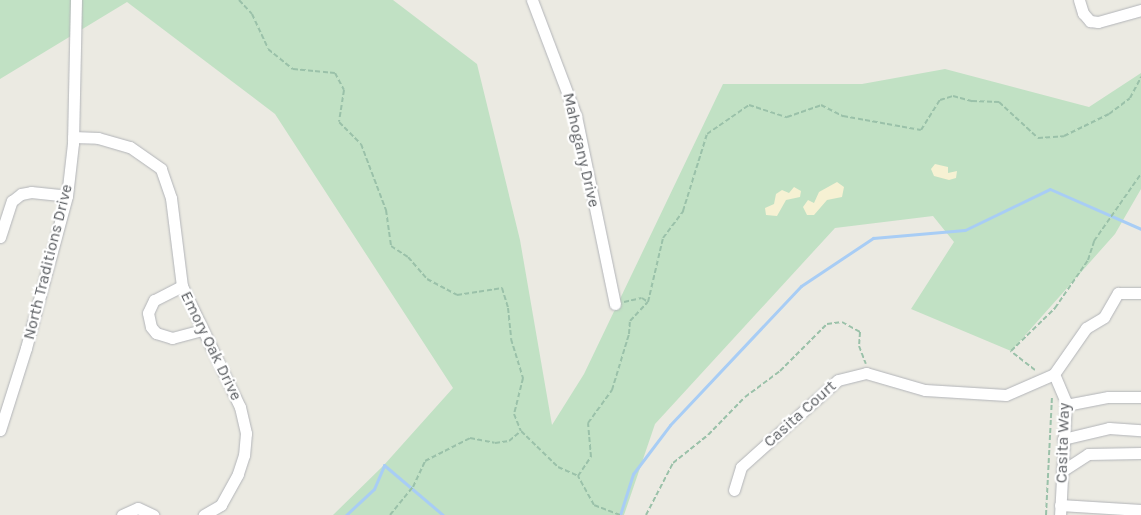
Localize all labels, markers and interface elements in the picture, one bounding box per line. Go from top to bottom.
street label: Mahogany Drive [559,91,603,209]
street label: North Traditions Drive [19,182,77,342]
street label: Emory Oak Drive [176,288,246,404]
street label: Casita Court [760,377,840,451]
street label: Casita Way [1052,402,1074,484]

